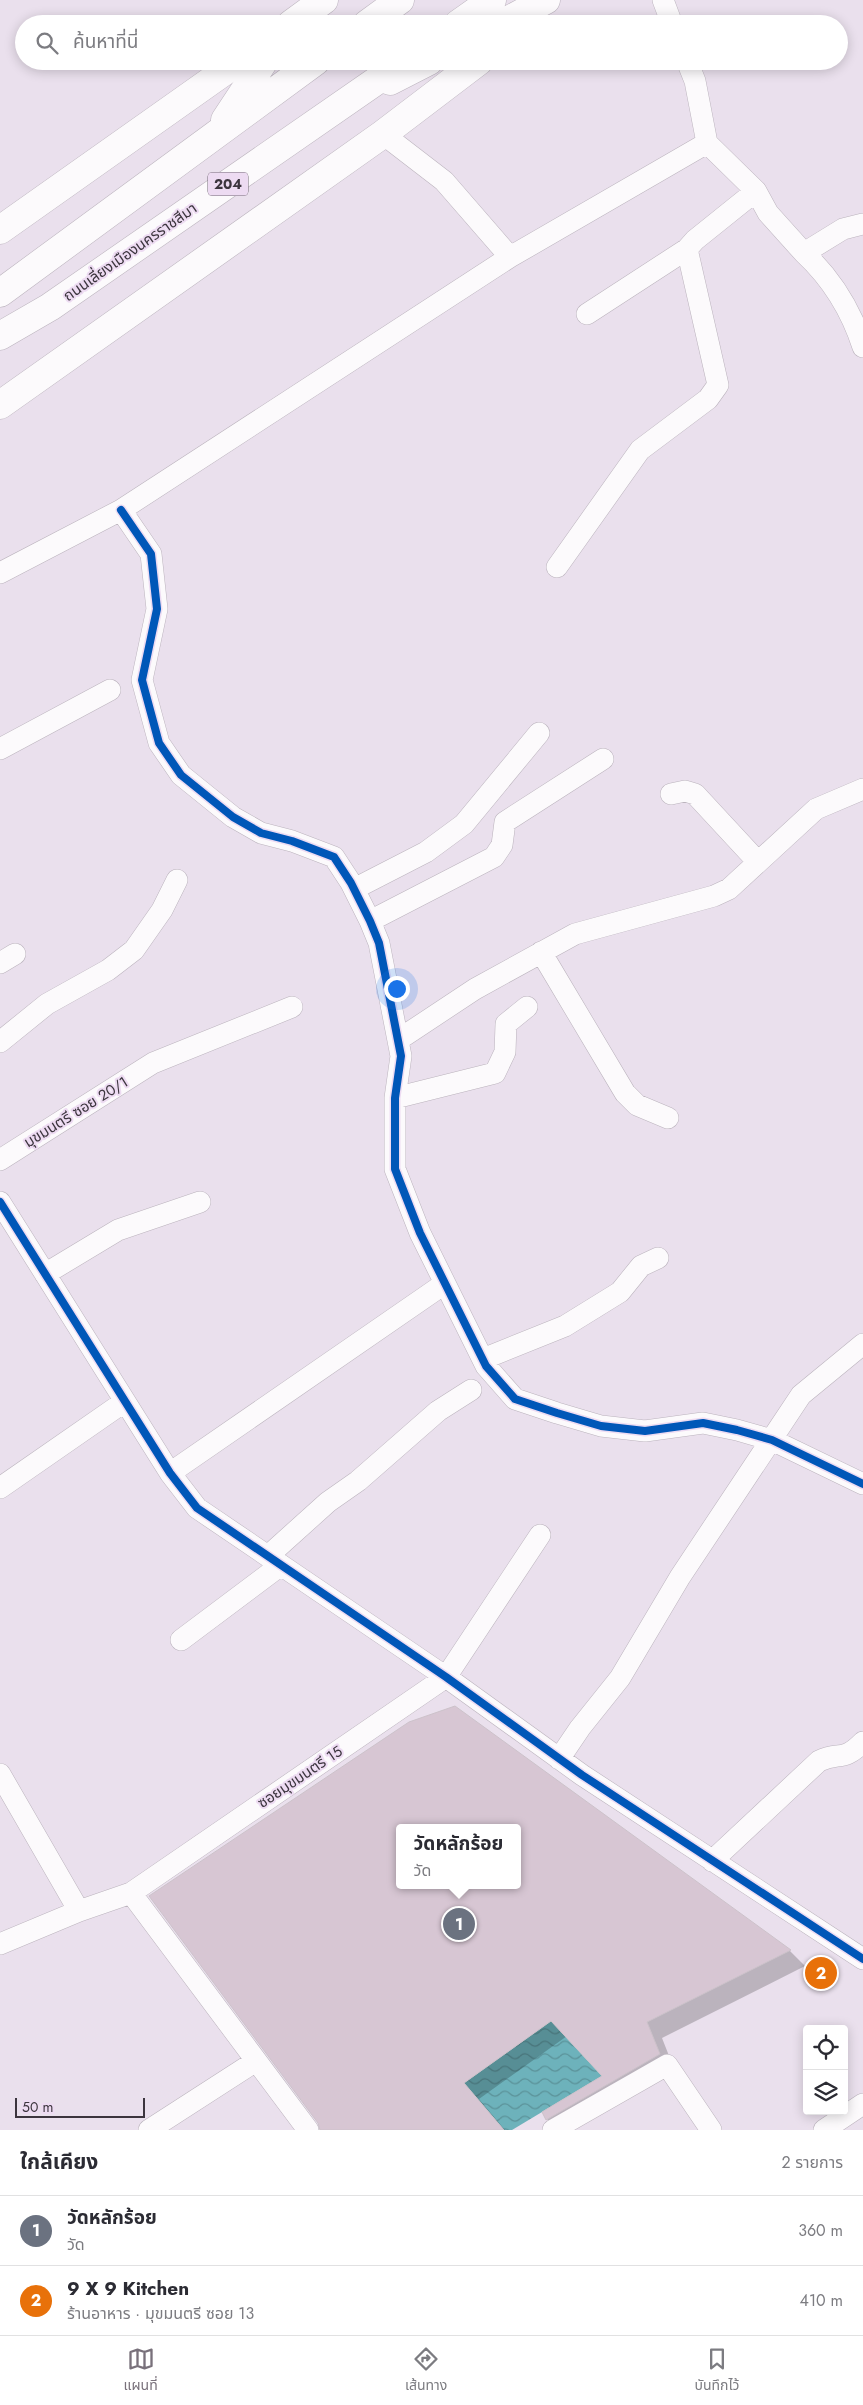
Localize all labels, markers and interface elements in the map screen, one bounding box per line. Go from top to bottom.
search box [15,15,848,70]
text: ค้นหาที่นี่ [73,28,138,55]
icon: search [33,29,61,57]
road number: 204 [208,172,248,195]
street label: ถนนเลี่ยงเมืองนครราชสีมา [59,197,201,307]
your location [384,976,410,1002]
street label: มุขมนตรี ซอย 20/1 [19,1071,133,1153]
street label: ซอยมุขมนตรี 15 [253,1740,347,1814]
popup [396,1824,521,1889]
text: วัดหลักร้อย [414,1830,503,1857]
text: วัด [414,1859,431,1882]
pin: 1 [443,1905,475,1943]
pin: 2 [805,1954,837,1992]
map controls [803,2025,848,2115]
button: locate [803,2025,848,2070]
button: layers [803,2070,848,2115]
scale bar [15,2095,145,2118]
text: 50 m [22,2097,53,2117]
text: ใกล้เคียง [20,2147,98,2177]
text: 2 รายการ [781,2151,843,2174]
text: วัดหลักร้อย [67,2204,157,2231]
text: 1 [32,2219,40,2242]
text: 360 m [798,2219,843,2242]
text: วัด [67,2233,85,2256]
text: 9 X 9 Kitchen [67,2275,189,2302]
text: 2 [31,2289,41,2312]
text: 410 m [800,2289,843,2312]
text: ร้านอาหาร · มุขมนตรี ซอย 13 [67,2302,254,2325]
tab: แผนที่ [124,2345,158,2396]
tab: เส้นทาง [405,2345,447,2396]
tab: บันทึกไว้ [694,2345,739,2396]

